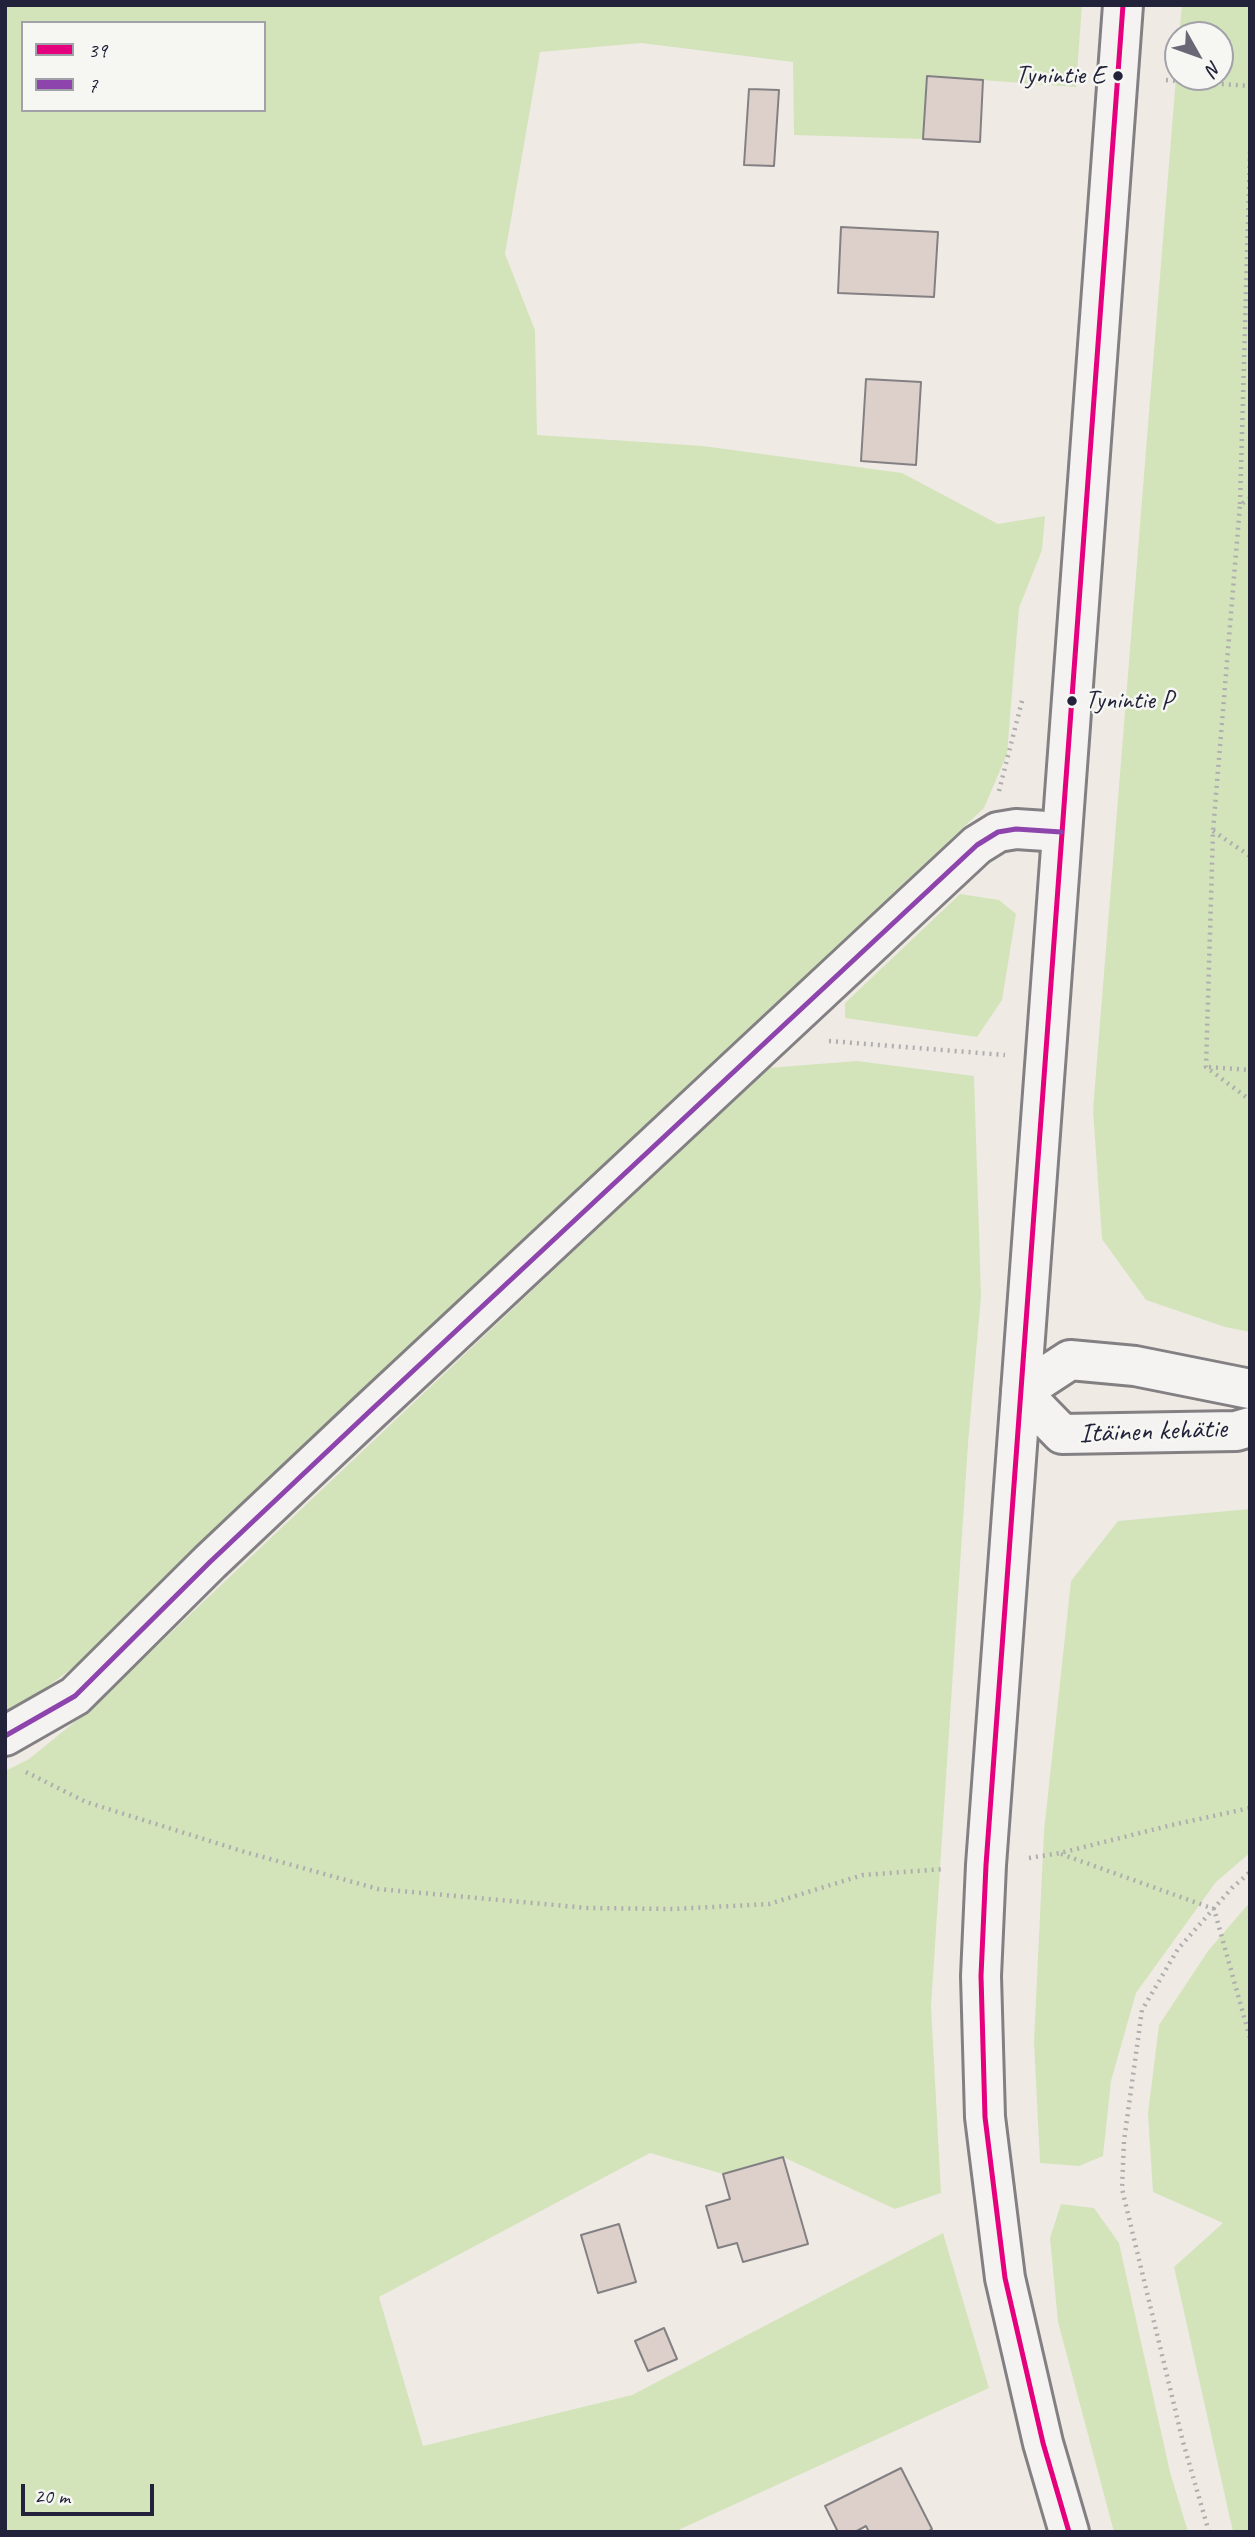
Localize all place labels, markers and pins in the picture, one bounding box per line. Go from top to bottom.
place label: Tynintie E [1015,60,1105,92]
marker: Tynintie E [1111,69,1125,83]
place label: Tynintie P [1085,685,1173,717]
marker: Tynintie P [1065,694,1079,708]

